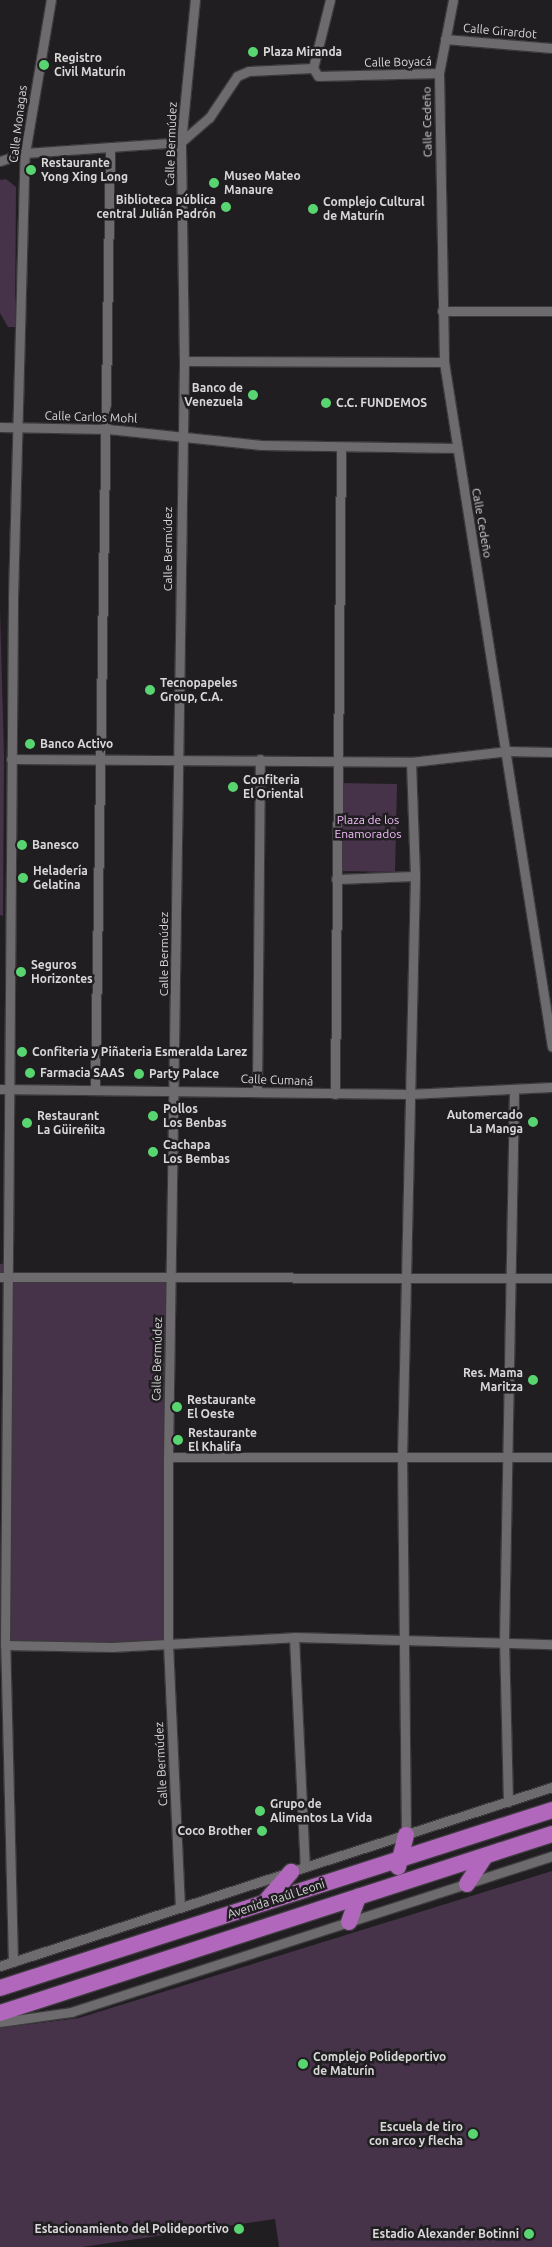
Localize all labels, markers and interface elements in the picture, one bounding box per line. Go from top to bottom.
street label: Calle Girardot [462,21,538,41]
place label: Plaza Miranda [263,45,342,59]
marker: Plaza Miranda [247,46,259,58]
place label: Registro Civil Maturín [54,51,126,79]
street label: Calle Boyacá [364,54,432,70]
marker: Registro Civil Maturín [38,59,50,71]
street label: Calle Monagas [6,84,30,164]
street label: Calle Cedeño [419,87,435,157]
street label: Calle Bermúdez [162,102,180,186]
place label: Restaurante Yong Xing Long [41,156,128,184]
marker: Restaurante Yong Xing Long [25,164,37,176]
place label: Museo Mateo Manaure [224,169,301,197]
marker: Museo Mateo Manaure [208,177,220,189]
place label: Biblioteca pública central Julián Padrón [97,193,216,221]
place label: Complejo Cultural de Maturín [323,195,425,223]
marker: Biblioteca pública central Julián Padrón [220,201,232,213]
marker: Complejo Cultural de Maturín [307,203,319,215]
place label: Banco de Venezuela [184,381,243,409]
marker: Banco de Venezuela [247,389,259,401]
place label: C.C. FUNDEMOS [336,396,427,410]
marker: C.C. FUNDEMOS [320,397,332,409]
street label: Calle Carlos Mohl [44,408,138,426]
street label: Calle Cedeño [469,487,495,559]
street label: Calle Bermúdez [161,507,175,591]
place label: Tecnopapeles Group, C.A. [160,676,237,704]
marker: Tecnopapeles Group, C.A. [144,684,156,696]
place label: Banco Activo [40,737,113,751]
marker: Banco Activo [24,738,36,750]
place label: Confiteria El Oriental [243,773,303,801]
marker: Confiteria El Oriental [227,781,239,793]
park label: Plaza de los Enamorados [334,813,402,841]
place label: Banesco [32,838,79,852]
marker: Banesco [16,839,28,851]
place label: Heladería Gelatina [33,864,88,892]
marker: Heladería Gelatina [17,872,29,884]
street label: Calle Bermúdez [157,912,171,996]
place label: Seguros Horizontes [31,958,93,986]
marker: Seguros Horizontes [15,966,27,978]
place label: Confiteria y Piñateria Esmeralda Larez [32,1045,247,1059]
marker: Confiteria y Piñateria Esmeralda Larez [16,1046,28,1058]
place label: Farmacia SAAS [40,1066,124,1080]
marker: Farmacia SAAS [24,1067,36,1079]
place label: Party Palace [149,1067,219,1081]
marker: Party Palace [133,1068,145,1080]
street label: Calle Cumaná [240,1072,314,1088]
place label: Pollos Los Benbas [163,1102,227,1130]
place label: Automercado La Manga [447,1108,523,1136]
place label: Restaurant La Güireñita [37,1109,105,1137]
marker: Pollos Los Benbas [147,1110,159,1122]
marker: Automercado La Manga [527,1116,539,1128]
marker: Restaurant La Güireñita [21,1117,33,1129]
place label: Cachapa Los Bembas [163,1138,230,1166]
marker: Cachapa Los Bembas [147,1146,159,1158]
street label: Calle Bermúdez [149,1317,165,1401]
place label: Res. Mama Maritza [463,1366,523,1394]
marker: Res. Mama Maritza [527,1374,539,1386]
place label: Restaurante El Oeste [187,1393,256,1421]
marker: Restaurante El Oeste [171,1401,183,1413]
place label: Restaurante El Khalifa [188,1426,257,1454]
marker: Restaurante El Khalifa [172,1434,184,1446]
street label: Calle Bermúdez [152,1722,170,1806]
place label: Grupo de Alimentos La Vida [270,1797,372,1825]
marker: Grupo de Alimentos La Vida [254,1805,266,1817]
place label: Coco Brother [177,1824,252,1838]
marker: Coco Brother [256,1825,268,1837]
street label: Avenida Raúl Leoni [225,1876,327,1922]
place label: Complejo Polideportivo de Maturín [313,2050,446,2078]
marker: Complejo Polideportivo de Maturín [297,2058,309,2070]
place label: Escuela de tiro con arco y flecha [369,2120,463,2148]
marker: Escuela de tiro con arco y flecha [467,2128,479,2140]
place label: Estacionamiento del Polideportivo [35,2222,229,2236]
marker: Estacionamiento del Polideportivo [233,2223,245,2235]
place label: Estadio Alexander Botinni [372,2227,519,2241]
marker: Estadio Alexander Botinni [523,2228,535,2240]

